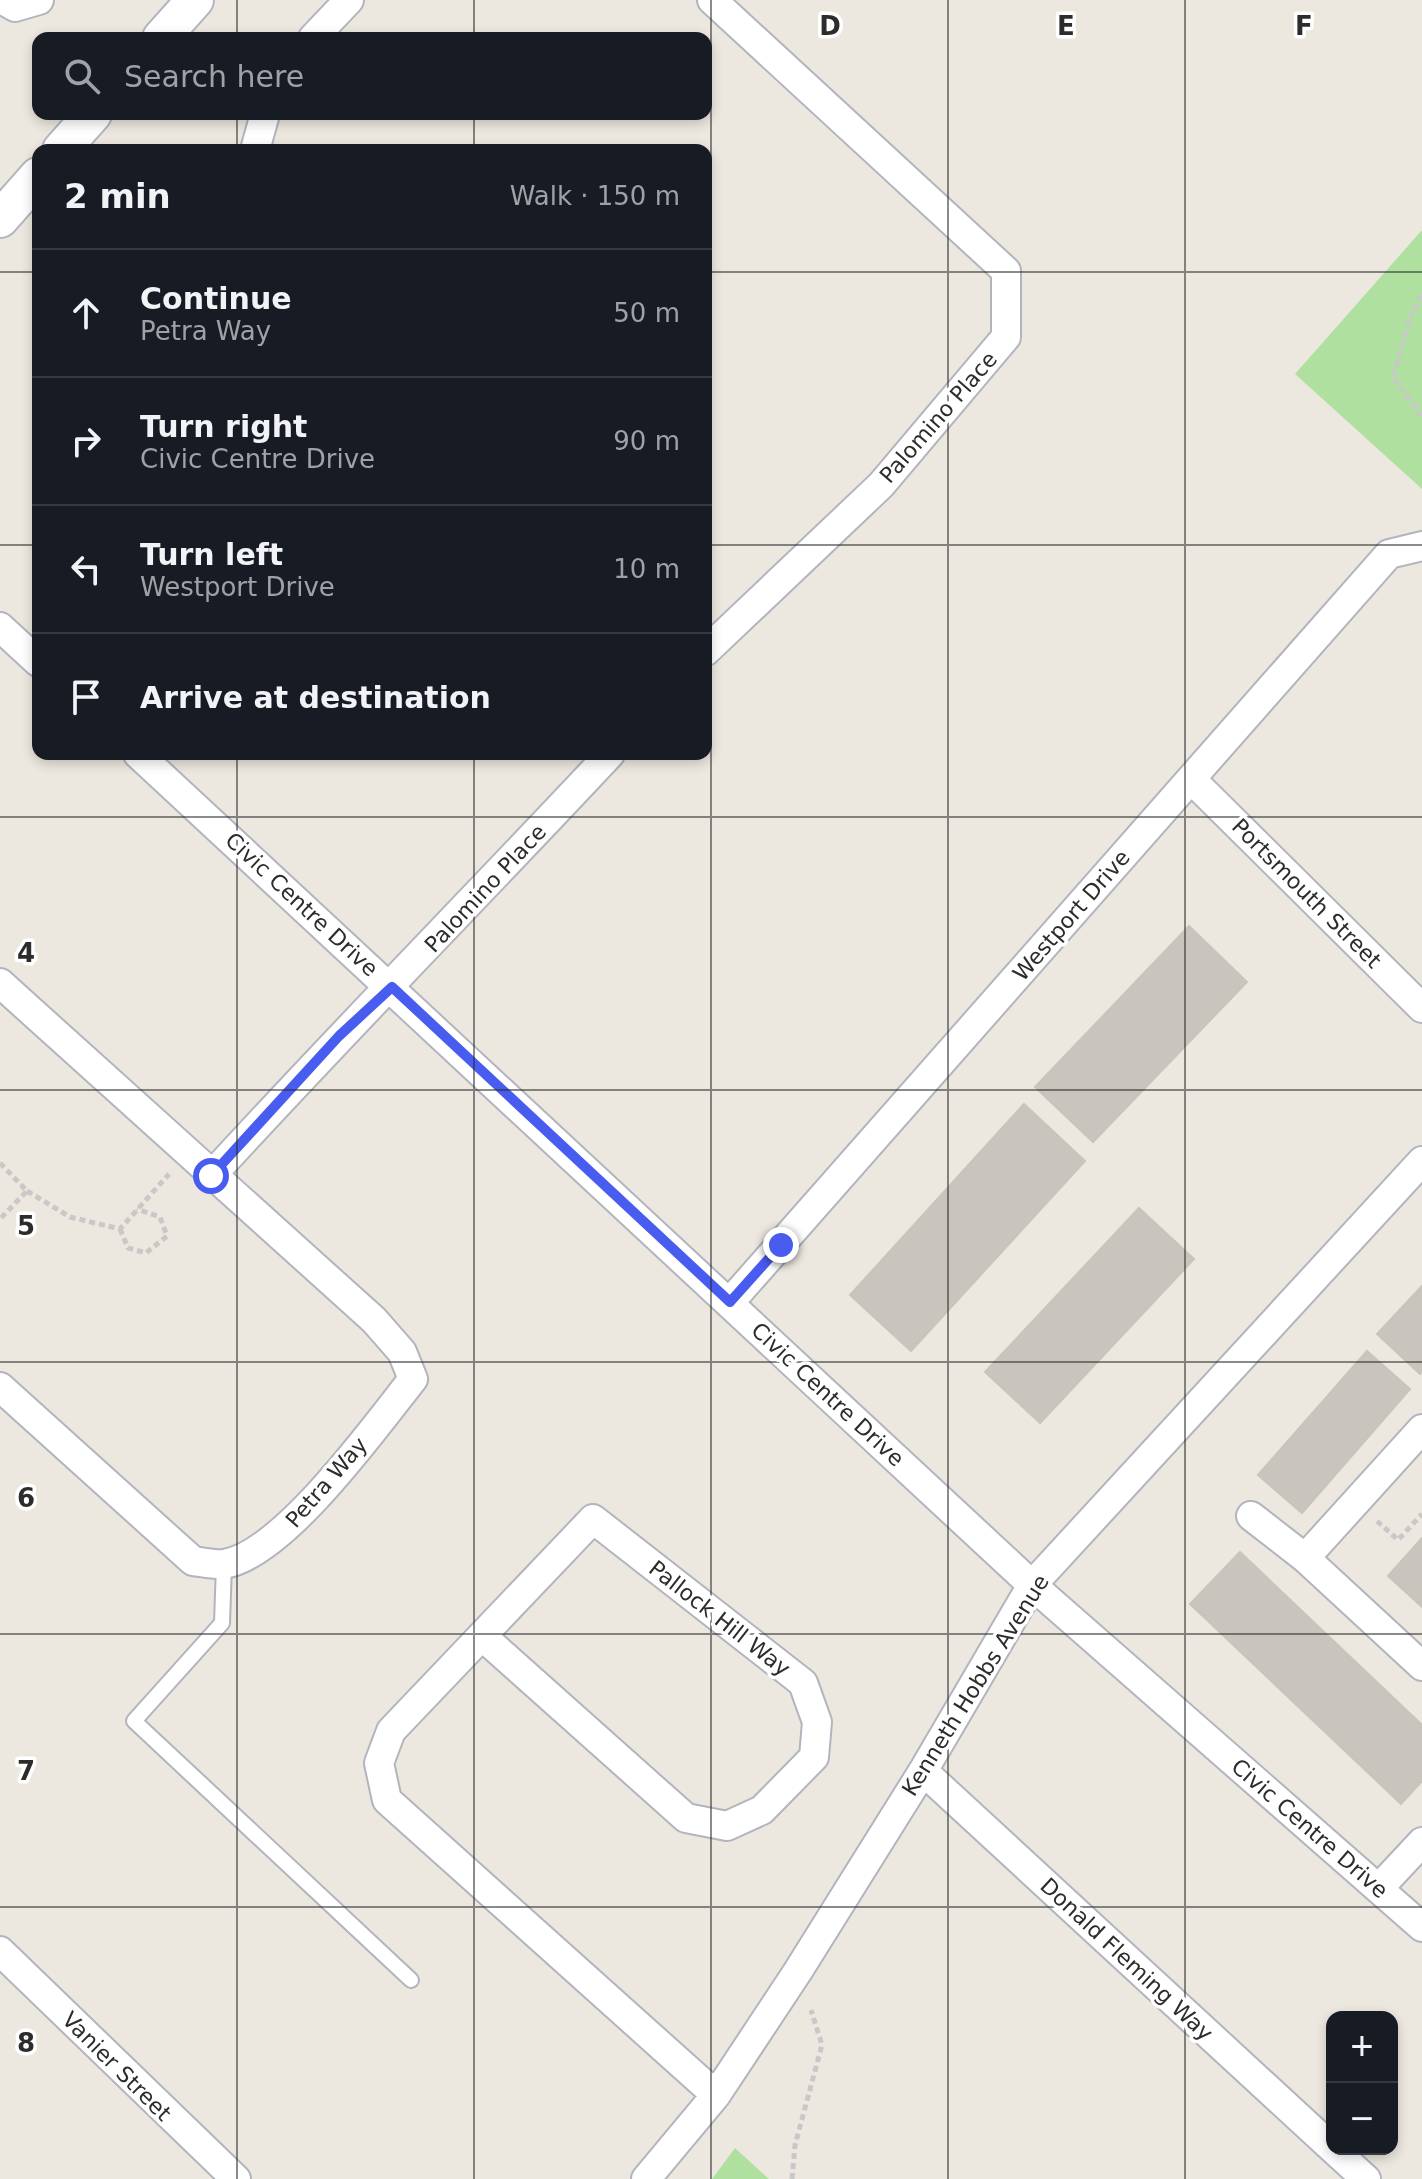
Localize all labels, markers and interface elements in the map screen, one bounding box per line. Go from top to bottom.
text: D [819,11,841,41]
text: E [1057,11,1075,41]
text: F [1295,11,1313,41]
search box [32,32,712,120]
icon: search [60,54,104,98]
text: Search here [124,59,304,94]
text: 2 min [64,176,171,216]
text: Walk · 150 m [510,181,680,211]
text: Continue [140,281,292,316]
icon: ahead [64,291,108,335]
text: 50 m [613,298,680,328]
text: Petra Way [140,316,271,346]
street label: Palomino Place [875,347,1002,488]
text: Turn right [140,409,307,444]
icon: right [64,419,108,463]
text: 90 m [613,426,680,456]
text: Civic Centre Drive [140,444,375,474]
text: Turn left [140,537,283,572]
icon: left [64,547,108,591]
text: 10 m [613,554,680,584]
text: Westport Drive [140,572,335,602]
icon: arrive [64,675,108,719]
text: Arrive at destination [140,680,491,715]
street label: Portsmouth Street [1227,814,1387,973]
street label: Palomino Place [420,819,551,957]
street label: Civic Centre Drive [220,827,383,981]
street label: Westport Drive [1008,845,1135,986]
text: 4 [17,938,35,968]
route start [193,1158,229,1194]
text: 5 [17,1211,35,1241]
route end [763,1227,799,1263]
street label: Civic Centre Drive [746,1317,909,1471]
street label: Petra Way [281,1432,372,1532]
text: 6 [17,1483,35,1513]
street label: Pallock Hill Way [644,1556,795,1681]
street label: Kenneth Hobbs Avenue [897,1570,1054,1800]
street label: Civic Centre Drive [1226,1754,1393,1903]
text: 7 [17,1756,35,1786]
street label: Donald Fleming Way [1035,1873,1218,2046]
street label: Vanier Street [57,2007,176,2126]
map controls [1326,2011,1398,2155]
button: + [1326,2011,1398,2083]
text: 8 [17,2028,35,2058]
button: − [1326,2083,1398,2155]

